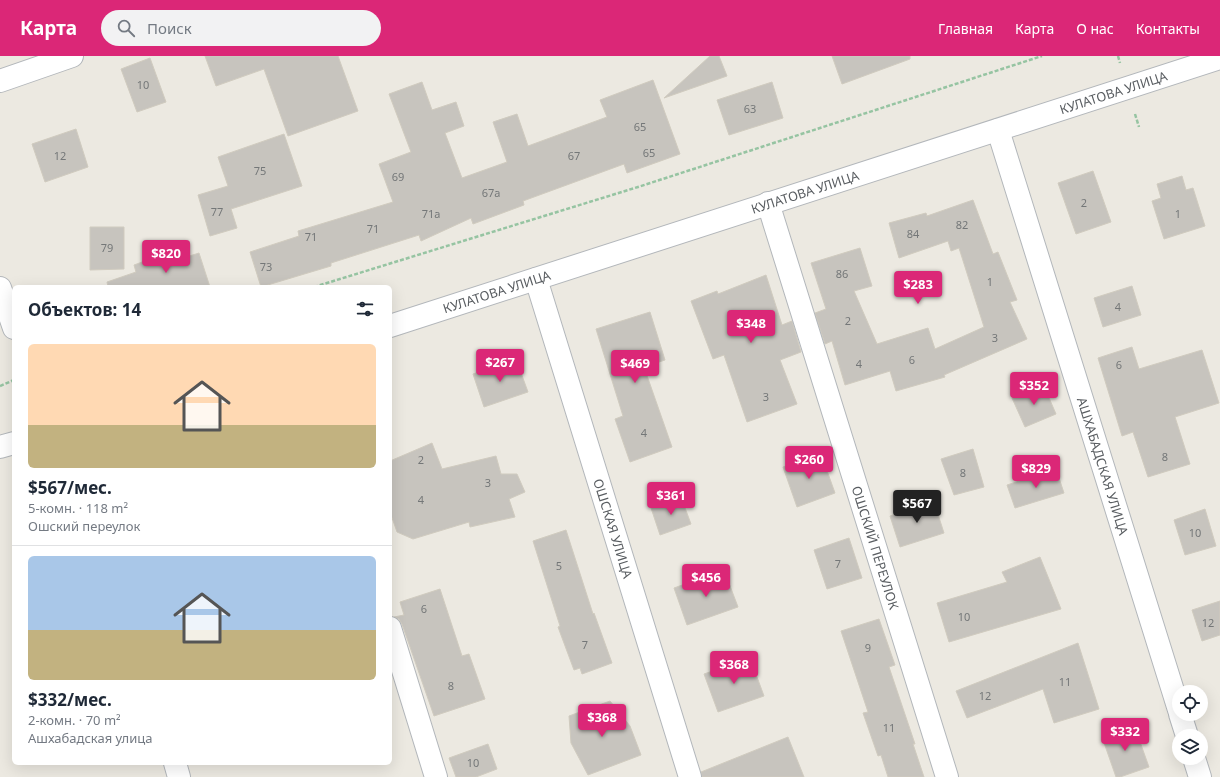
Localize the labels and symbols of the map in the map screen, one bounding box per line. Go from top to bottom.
street label: КУЛАТОВА УЛИЦА [1057,66,1170,118]
house number: 10 [137,77,149,92]
house number: 63 [744,101,756,116]
house number: 65 [634,119,646,134]
house number: 65 [643,145,655,160]
house number: 12 [54,148,66,163]
house number: 67 [568,148,580,163]
house number: 75 [254,163,266,178]
street label: КУЛАТОВА УЛИЦА [749,166,862,218]
house number: 69 [392,169,404,184]
house number: 67а [482,185,500,200]
house number: 2 [1081,195,1087,210]
house number: 77 [211,204,223,219]
house number: 71а [422,206,440,221]
house number: 1 [1175,206,1181,221]
house number: 82 [956,217,968,232]
house number: 71 [367,221,379,236]
house number: 84 [907,226,920,241]
house number: 71 [305,229,317,244]
house number: 79 [101,240,113,255]
pin: $820 [142,240,190,274]
house number: 73 [260,259,272,274]
street label: КУЛАТОВА УЛИЦА [440,266,553,317]
house number: 86 [836,266,848,281]
pin: $283 [894,271,942,305]
house number: 1 [987,274,993,289]
house number: 4 [1115,299,1122,314]
pin: $348 [727,310,775,344]
house number: 2 [845,313,851,328]
house number: 3 [992,330,998,345]
pin: $267 [476,349,524,383]
pin: $469 [611,350,659,384]
house number: 6 [909,352,915,367]
house number: 4 [856,356,863,371]
house number: 6 [1116,357,1122,372]
pin: $352 [1010,372,1058,406]
house number: 3 [763,389,769,404]
street label: АШХАБАДСКАЯ УЛИЦА [1073,395,1133,538]
house number: 4 [641,425,648,440]
pin: $260 [785,446,833,480]
house number: 8 [1162,449,1168,464]
house number: 2 [418,452,424,467]
pin: $829 [1012,455,1060,489]
house number: 8 [960,465,966,480]
house number: 3 [485,475,491,490]
street label: ОШСКАЯ УЛИЦА [589,476,637,581]
pin: $361 [647,482,695,516]
street label: ОШСКИЙ ПЕРЕУЛОК [848,484,903,612]
pin: $567 [893,490,941,524]
house number: 4 [418,492,425,507]
house number: 10 [1189,525,1201,540]
house number: 7 [835,556,841,571]
house number: 5 [556,558,562,573]
pin: $456 [682,564,730,598]
house number: 6 [421,601,427,616]
house number: 10 [958,609,970,624]
house number: 12 [1202,615,1214,630]
house number: 7 [582,637,588,652]
house number: 9 [865,640,871,655]
pin: $368 [710,651,758,685]
house number: 11 [1059,674,1071,689]
house number: 8 [448,678,454,693]
house number: 12 [979,688,991,703]
pin: $368 [578,704,626,738]
pin: $332 [1101,718,1149,752]
house number: 11 [883,720,895,735]
house number: 10 [467,755,479,770]

